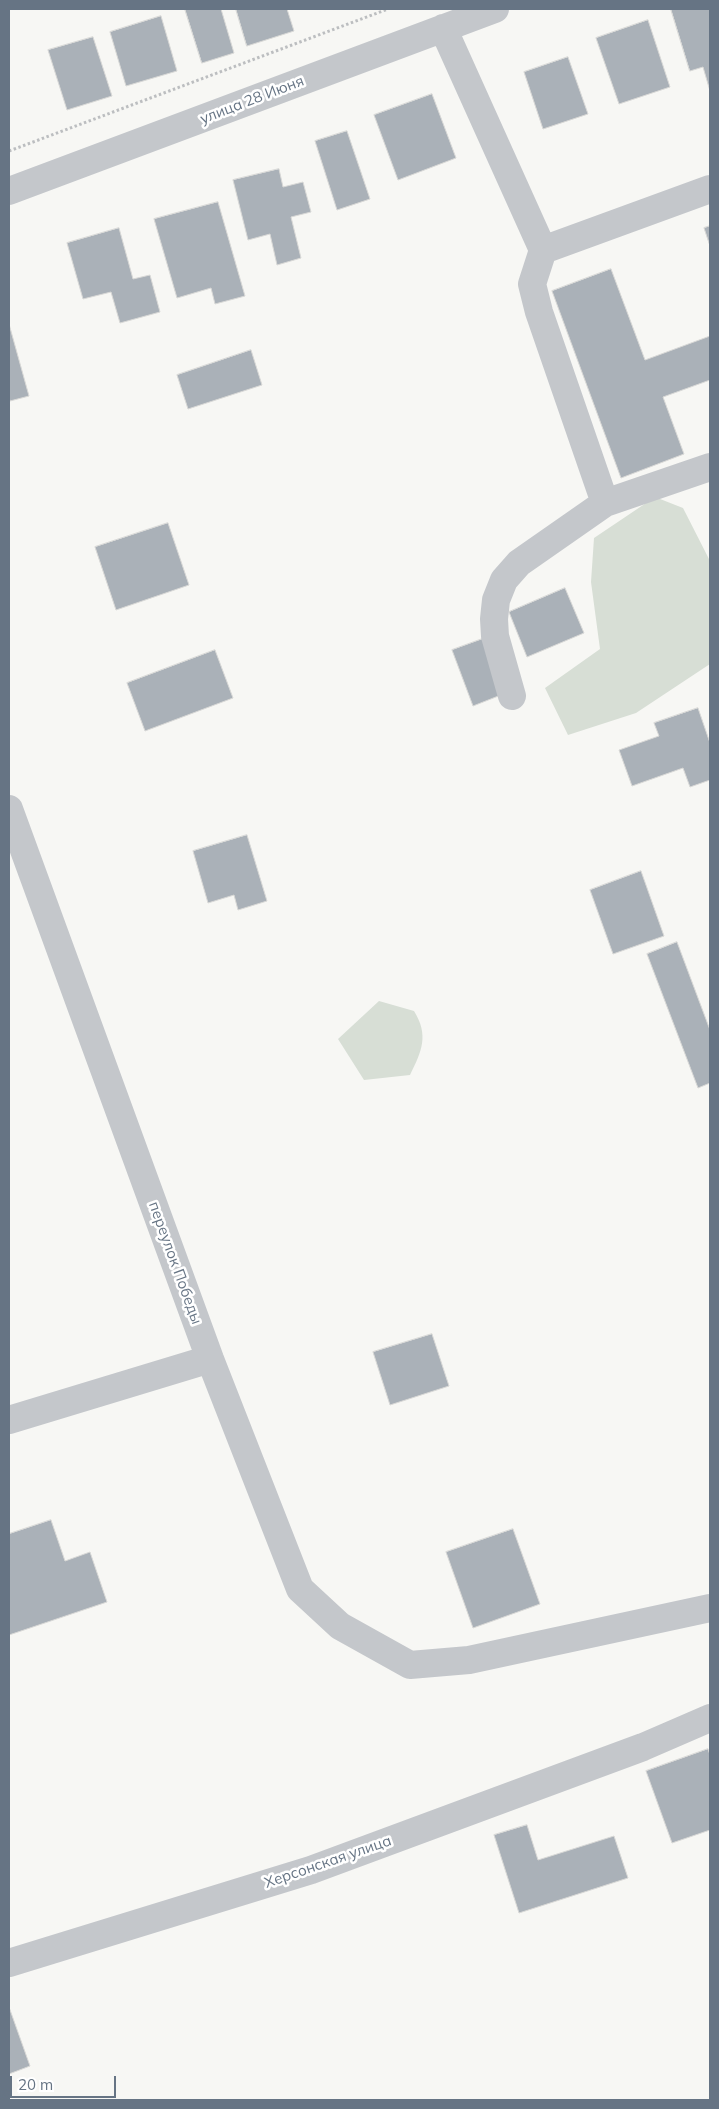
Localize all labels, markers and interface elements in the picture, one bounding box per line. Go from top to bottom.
street label: улица 28 Июня [198,72,306,128]
street label: переулок Победы [144,1199,206,1327]
street label: Херсонская улица [262,1832,394,1892]
scale bar [12,2066,119,2098]
text: 20 m [18,2075,53,2094]

